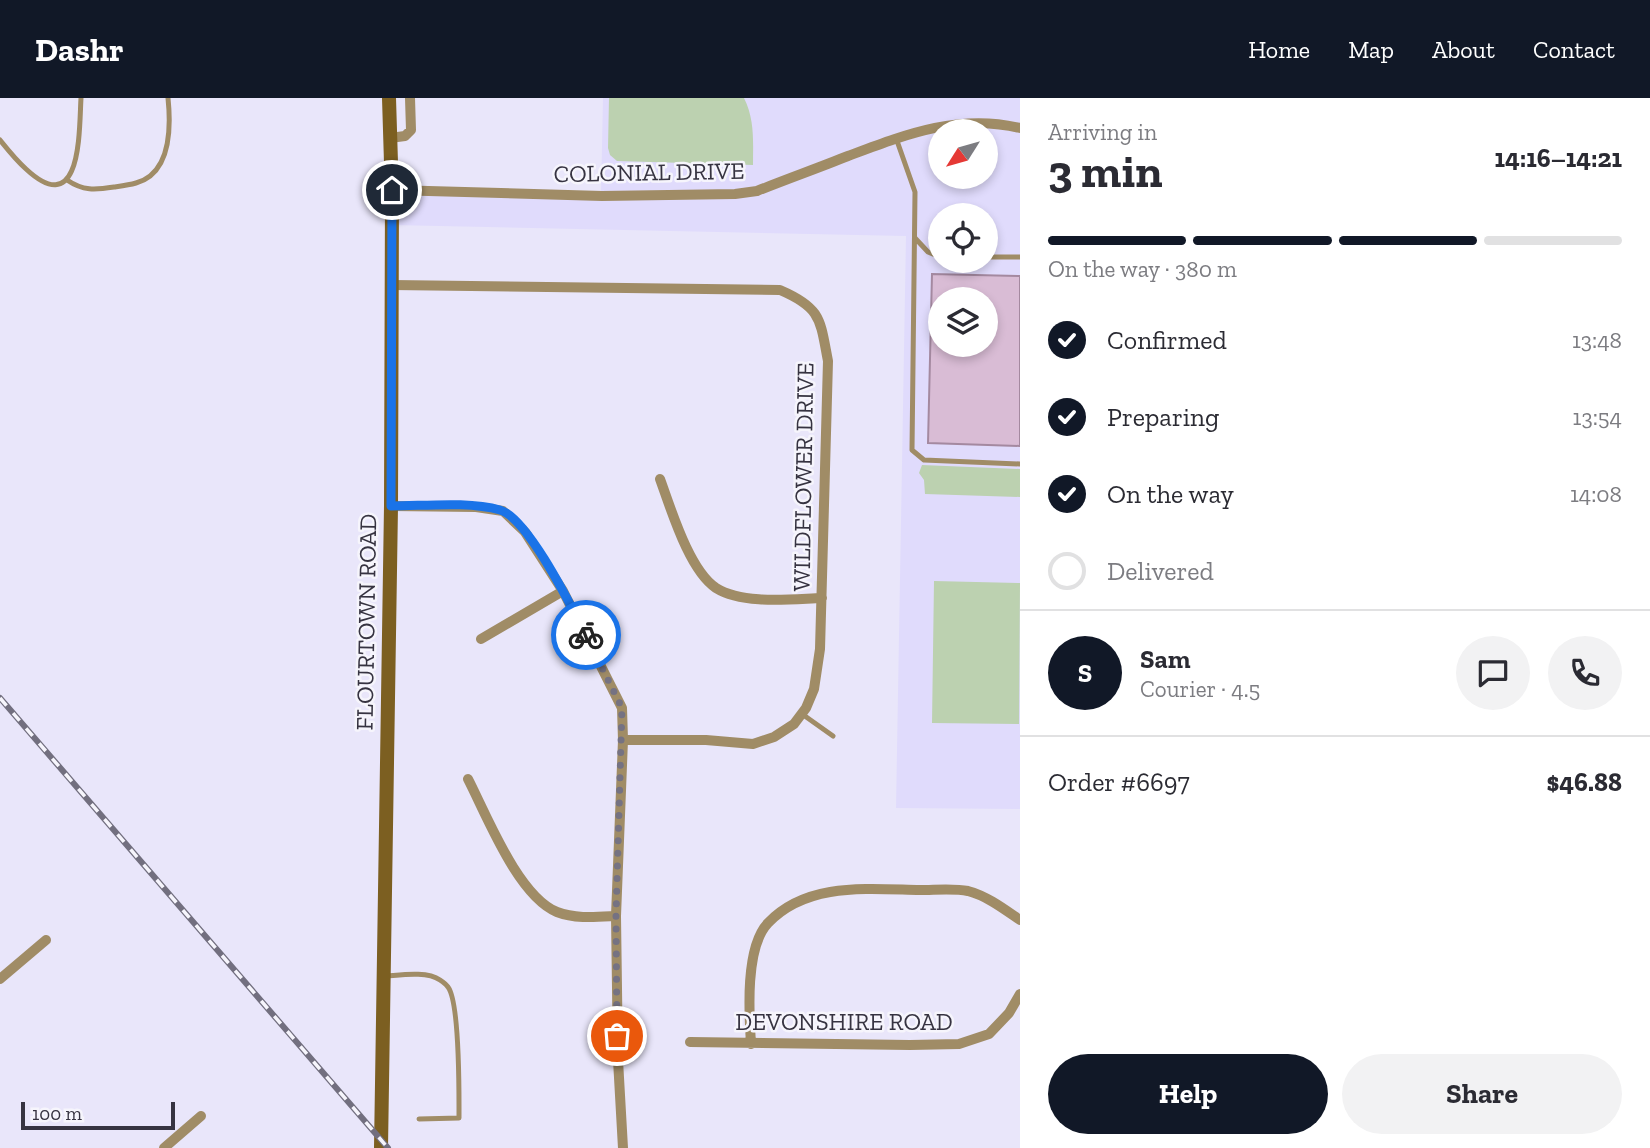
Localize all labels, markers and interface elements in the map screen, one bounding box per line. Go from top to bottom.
text: Dashr [35,30,124,69]
text: Home [1248,35,1310,64]
text: Map [1348,35,1394,64]
text: About [1432,35,1495,64]
text: Contact [1533,35,1615,64]
text: Arriving in [1048,118,1157,146]
north arrow [928,119,998,189]
map controls [928,119,998,357]
text: 14:16–14:21 [1494,142,1622,174]
text: 3 min [1048,144,1162,199]
street label: COLONIAL DRIVE [553,156,745,188]
pin [362,160,422,220]
icon: home [373,171,411,209]
button: locate [928,203,998,273]
text: On the way · 380 m [1048,255,1237,283]
button: layers [928,287,998,357]
icon: check [1048,321,1086,359]
text: Confirmed [1107,324,1227,356]
text: 13:48 [1572,326,1622,354]
street label: WILDFLOWER DRIVE [787,362,819,592]
icon: check [1048,398,1086,436]
text: Preparing [1107,401,1219,433]
text: 13:54 [1573,403,1622,431]
icon: check [1048,475,1086,513]
text: On the way [1107,478,1234,510]
text: 14:08 [1570,480,1622,508]
street label: FLOURTOWN ROAD [350,513,382,731]
text: Delivered [1107,555,1214,587]
courier [551,600,621,670]
icon: bike [567,616,605,654]
button: chat [1456,636,1530,710]
button: phone [1548,636,1622,710]
text: Sam [1140,643,1190,675]
text: S [1078,657,1092,689]
text: Courier · 4.5 [1140,675,1260,703]
text: Order #6697 [1048,766,1190,798]
text: $46.88 [1547,766,1622,798]
pin [587,1006,647,1066]
street label: DEVONSHIRE ROAD [735,1007,953,1036]
icon: bag [598,1017,636,1055]
button: Help [1048,1054,1328,1134]
button: Share [1342,1054,1622,1134]
scale bar [21,1099,175,1131]
text: 100 m [32,1102,82,1125]

